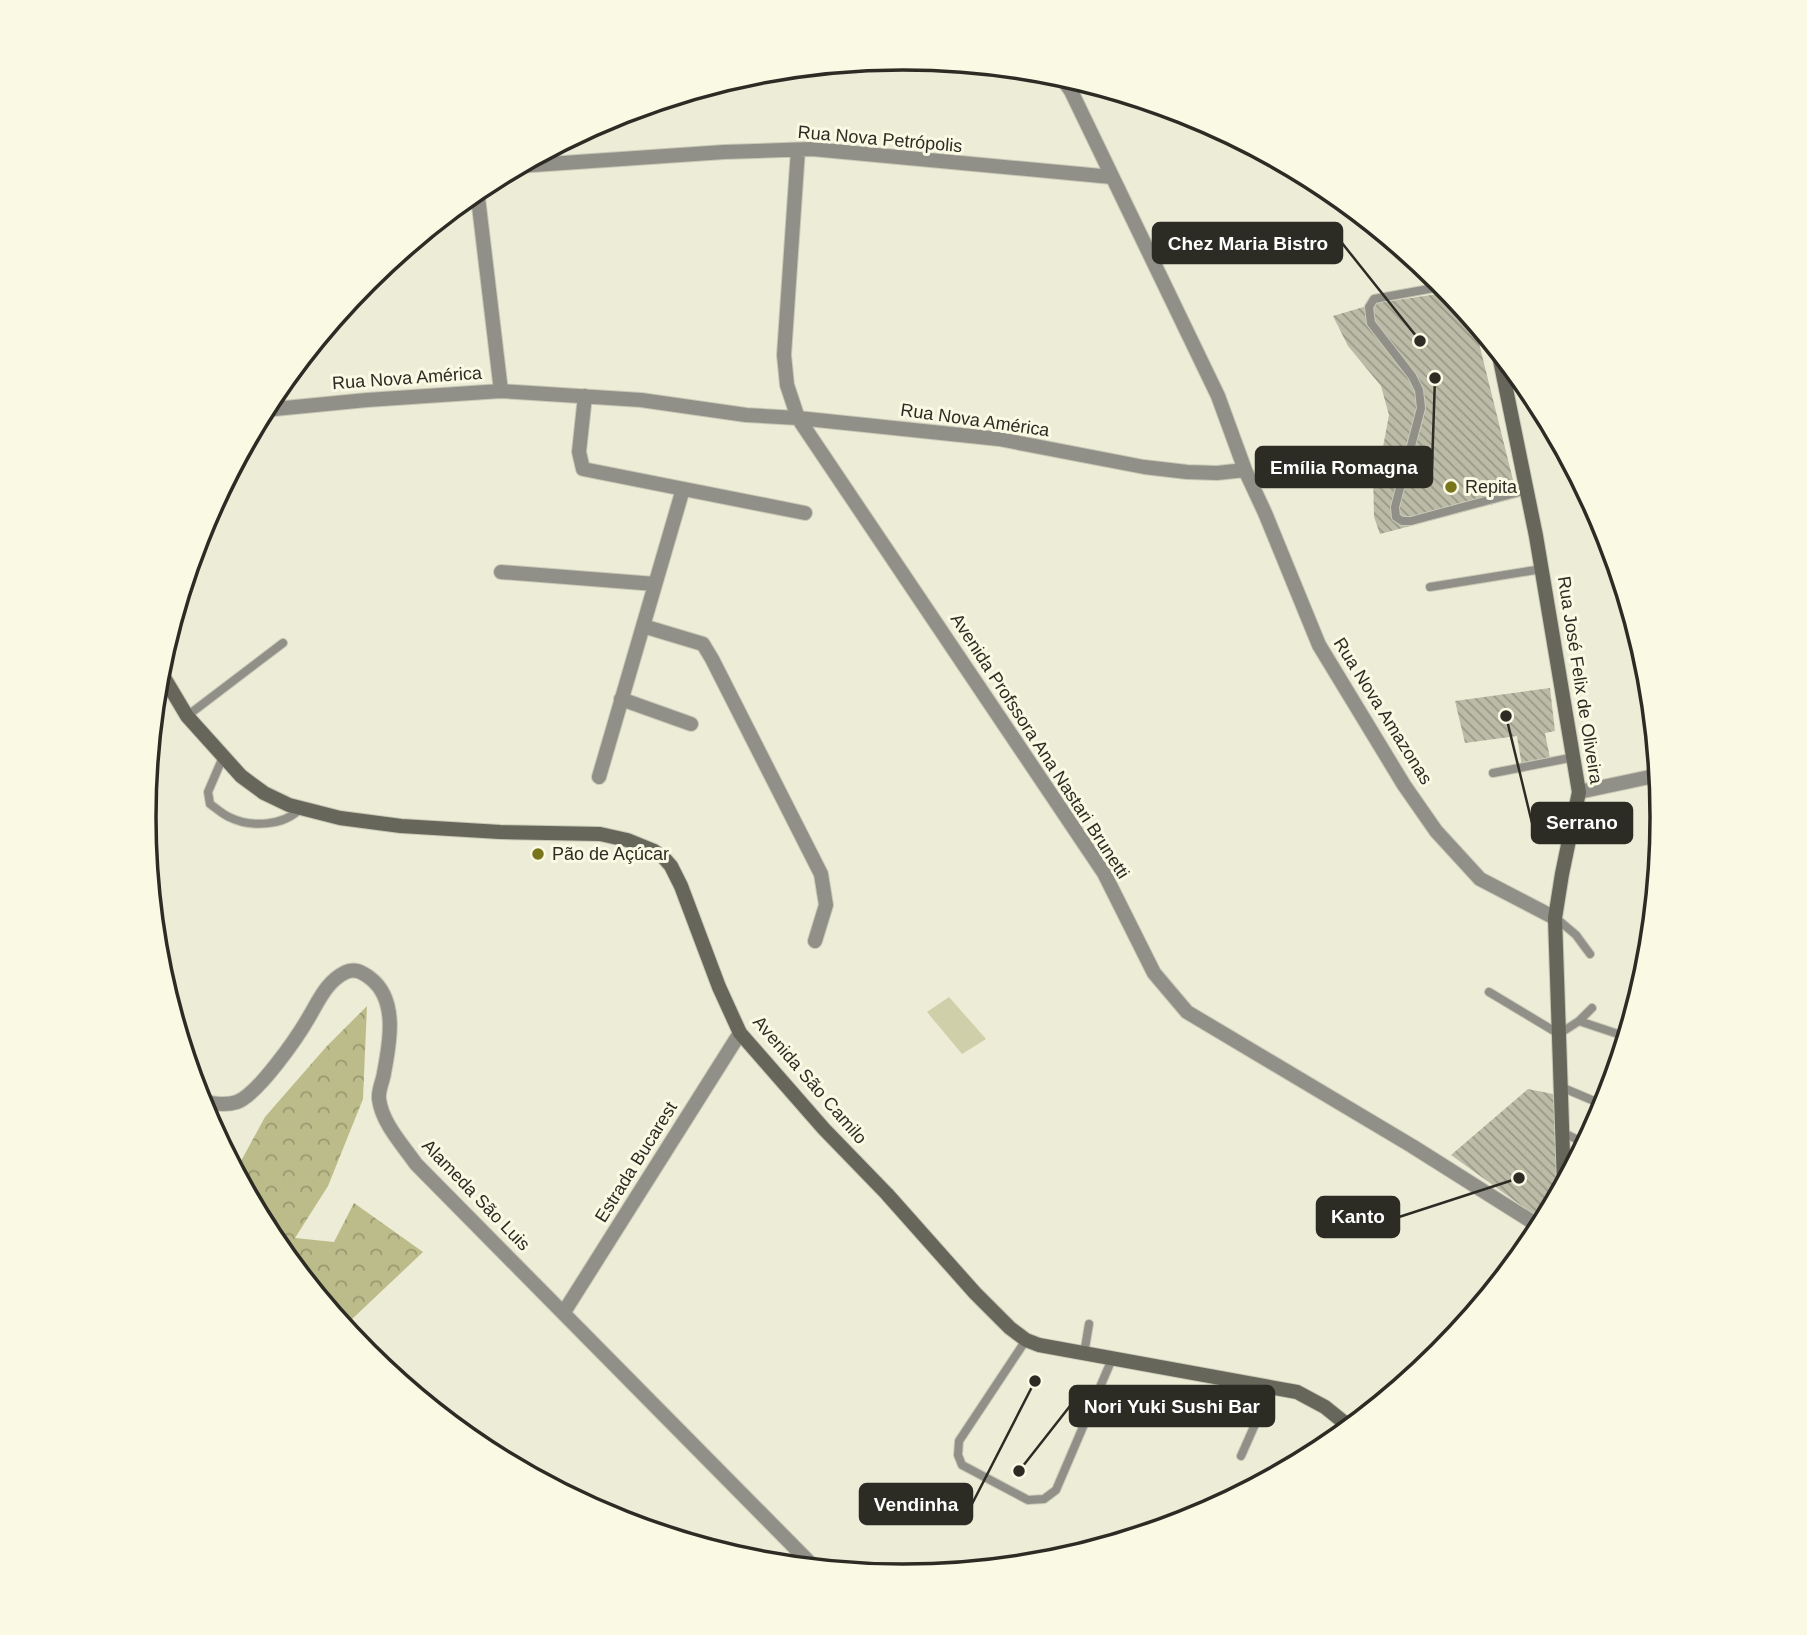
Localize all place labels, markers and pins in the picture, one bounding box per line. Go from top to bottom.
callout: Chez Maria Bistro [1153,223,1342,263]
callout: Emília Romagna [1256,447,1432,487]
place label: Repita [1465,477,1518,497]
marker: Repita [1443,479,1459,495]
callout: Serrano [1532,803,1632,843]
place label: Pão de Açúcar [552,844,669,864]
marker: Pão de Açúcar [530,846,546,862]
callout: Kanto [1317,1197,1399,1237]
callout: Nori Yuki Sushi Bar [1070,1386,1274,1426]
callout: Vendinha [860,1484,972,1524]

